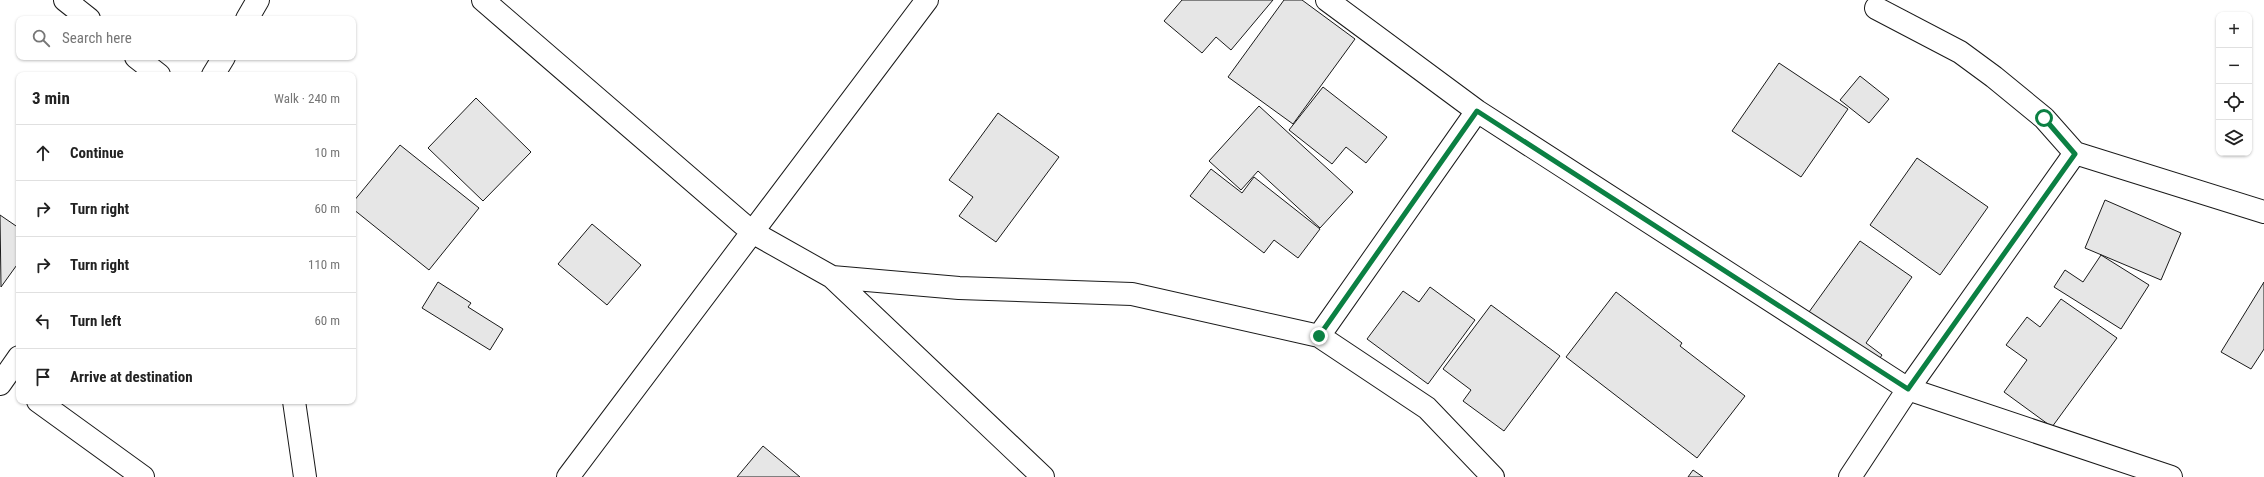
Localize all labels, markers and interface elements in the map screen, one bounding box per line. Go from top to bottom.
map controls [2216,12,2252,156]
button: + [2216,12,2252,48]
search box [16,16,356,60]
icon: search [30,27,52,49]
text: Search here [62,29,132,47]
button: − [2216,48,2252,84]
button: locate [2216,84,2252,120]
text: 3 min [32,88,70,108]
text: Walk · 240 m [274,91,340,106]
route start [2035,109,2053,127]
button: layers [2216,120,2252,156]
icon: ahead [32,142,54,164]
text: Continue [70,144,124,162]
text: 10 m [314,145,340,160]
icon: right [32,198,54,220]
text: Turn right [70,200,129,218]
text: 60 m [314,201,340,216]
icon: right [32,254,54,276]
text: Turn right [70,256,129,274]
text: 110 m [308,257,340,272]
icon: left [32,310,54,332]
text: Turn left [70,312,121,330]
text: 60 m [314,313,340,328]
route end [1310,327,1328,345]
icon: arrive [32,366,54,388]
text: Arrive at destination [70,368,193,386]

